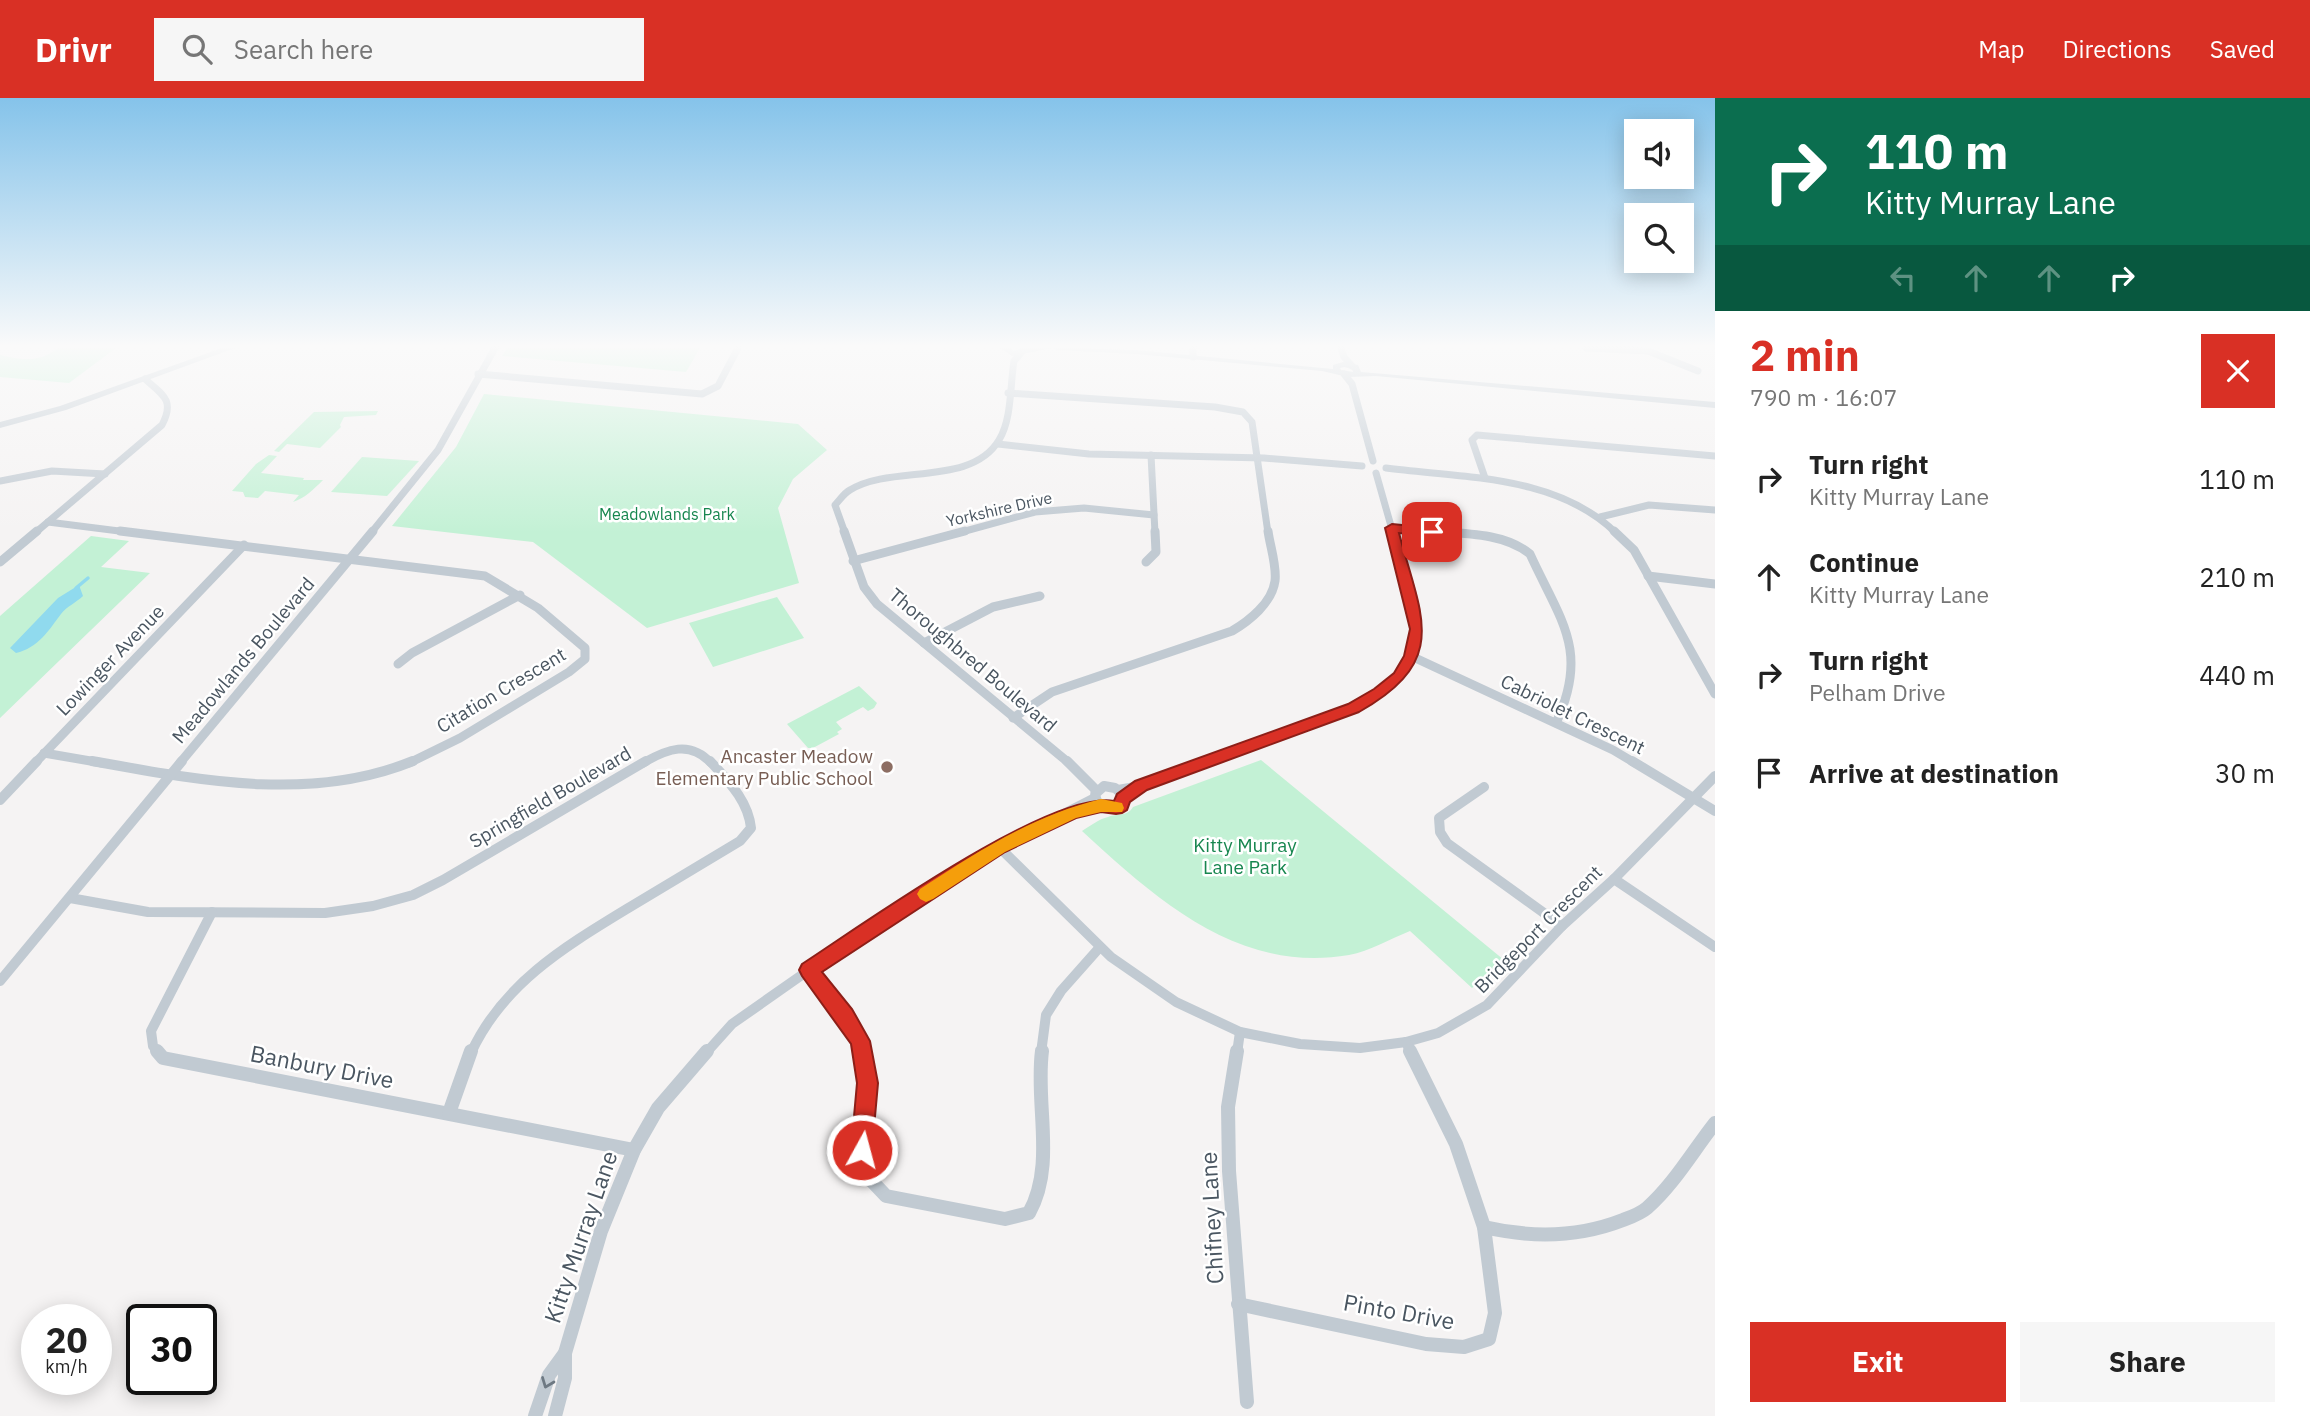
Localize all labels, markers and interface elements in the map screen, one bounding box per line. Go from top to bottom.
search box [154,18,644,81]
text: Drivr [35,28,112,71]
icon: search [178,30,216,68]
text: Search here [234,32,373,66]
text: Map [1978,33,2024,65]
text: Directions [2062,33,2172,65]
text: Saved [2210,33,2275,65]
map controls [1624,119,1694,273]
button: sound [1624,119,1694,189]
text: 110 m [1865,119,2009,182]
icon: right [1750,126,1841,217]
text: Kitty Murray Lane [1865,181,2116,223]
button: search [1624,203,1694,273]
icon: left [1884,259,1922,297]
icon: ahead [1957,259,1995,297]
icon: ahead [2030,259,2068,297]
icon: right [2103,259,2141,297]
text: 2 min [1750,328,1860,383]
button: close [2201,334,2275,408]
text: 790 m · 16:07 [1750,382,1897,412]
text: Turn right [1809,447,1928,481]
icon: right [1750,460,1788,498]
text: 110 m [2199,462,2275,496]
text: Kitty Murray Lane [1809,481,1989,511]
street label: Yorkshire Drive [944,487,1054,531]
pin [1402,502,1462,562]
park label: Meadowlands Park [599,504,736,524]
icon: arrive [1413,513,1451,551]
text: Continue [1809,545,1919,579]
icon: ahead [1750,558,1788,596]
text: 210 m [2199,560,2275,594]
street label: Meadowlands Boulevard [166,572,320,748]
text: Kitty Murray Lane [1809,579,1989,609]
street label: Thoroughbred Boulevard [884,583,1062,737]
street label: Lowinger Avenue [51,599,169,721]
street label: Citation Crescent [432,642,570,738]
text: Turn right [1809,643,1928,677]
icon: right [1750,656,1788,694]
text: 440 m [2199,658,2275,692]
street label: Cabriolet Crescent [1497,669,1649,759]
text: Pelham Drive [1809,677,1946,707]
street label: Springfield Boulevard [465,741,635,853]
place label: Ancaster Meadow Elementary Public School [655,744,873,790]
icon: arrive [1750,754,1788,792]
text: Arrive at destination [1809,756,2059,790]
text: 30 m [2215,756,2275,790]
marker: Ancaster Meadow Elementary Public School [879,759,895,775]
park label: Kitty Murray Lane Park [1193,833,1297,879]
street label: Bridgeport Crescent [1469,860,1607,998]
street label: Banbury Drive [248,1037,397,1095]
position arrow [825,1113,899,1187]
street label: Kitty Murray Lane [537,1147,624,1327]
street label: Chifney Lane [1193,1151,1229,1285]
street label: Pinto Drive [1341,1286,1457,1336]
speed limit sign: 30 [126,1304,217,1395]
text: 20 [45,1317,88,1363]
button: Exit [1750,1322,2006,1402]
button: Share [2020,1322,2275,1402]
text: km/h [45,1355,88,1378]
one-way arrow [541,1376,555,1388]

